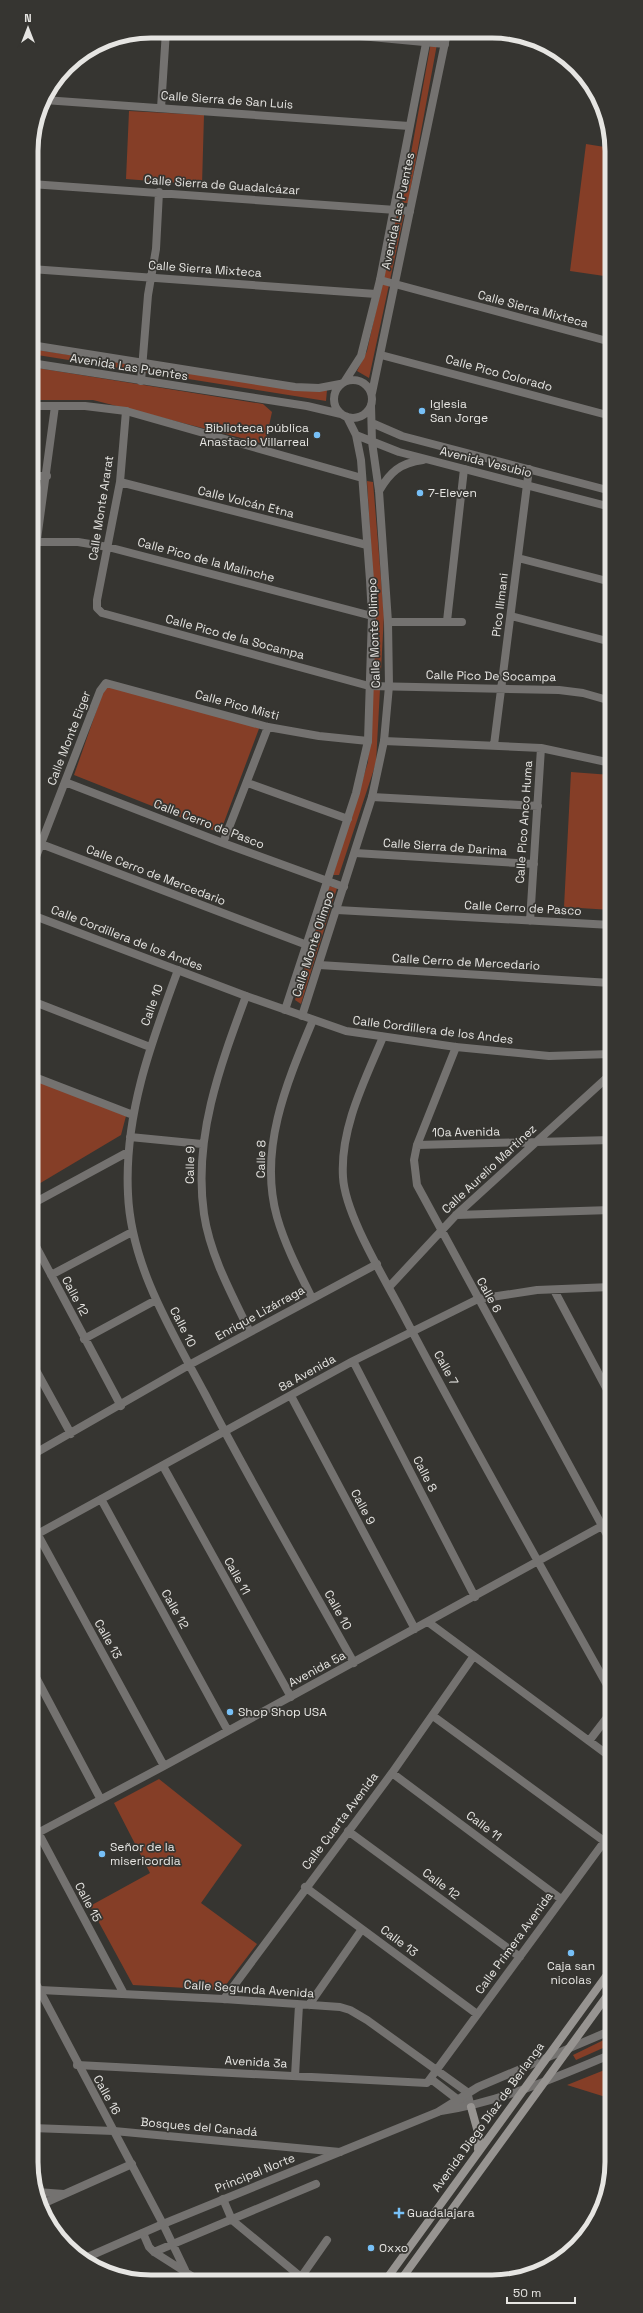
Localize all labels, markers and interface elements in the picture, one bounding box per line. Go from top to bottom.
north arrow [8,8,48,48]
text: N [24,11,32,25]
street label: Calle Sierra de San Luis [160,87,294,113]
street label: Avenida Las Puentes [378,151,418,271]
street label: Calle Sierra de Guadalcázar [144,172,301,198]
street label: Calle Sierra Mixteca [148,257,262,281]
street label: Calle Sierra Mixteca [476,287,590,331]
street label: Avenida Las Puentes [69,350,189,384]
street label: Calle Pico Colorado [444,351,554,395]
place label: Iglesia San Jorge [430,396,488,426]
marker: Iglesia San Jorge [417,406,427,416]
place label: Biblioteca pública Anastacio Villarreal [199,420,309,450]
marker: Biblioteca pública Anastacio Villarreal [312,430,322,440]
street label: Avenida Vesubio [438,443,534,481]
street label: Calle Monte Ararat [85,454,117,562]
street label: Calle Volcán Etna [196,482,296,522]
place label: 7-Eleven [428,485,477,501]
marker: 7-Eleven [415,488,425,498]
street label: Calle Pico de la Malinche [136,534,276,586]
street label: Pico Ilimani [488,572,512,638]
street label: Calle Monte Olimpo [364,577,384,689]
street label: Calle Pico de la Socampa [164,611,306,663]
street label: Calle Pico De Socampa [426,667,556,685]
street label: Calle Pico Misti [193,686,281,724]
street label: Calle Monte Eiger [44,688,95,788]
street label: Calle Pico Anco Huma [512,760,536,884]
street label: Calle Cerro de Pasco [151,795,267,853]
street label: Calle Sierra de Darima [382,835,508,859]
street label: Calle Cerro de Mercedario [84,841,228,909]
street label: Calle Monte Olimpo [288,889,338,999]
street label: Calle Cerro de Pasco [464,897,582,919]
street label: Calle Cordillera de los Andes [49,902,205,974]
street label: Calle Cerro de Mercedario [392,950,540,974]
street label: Calle 10 [137,982,167,1028]
street label: Calle Cordillera de los Andes [352,1012,514,1048]
street label: Calle Aurelio Martínez [438,1121,540,1217]
street label: 10a Avenida [432,1123,500,1141]
street label: Calle 8 [253,1140,269,1178]
street label: Calle 9 [182,1146,198,1184]
street label: Calle 12 [58,1273,92,1319]
street label: Calle 6 [473,1274,505,1316]
street label: Enrique Lizárraga [213,1282,308,1344]
street label: Calle 10 [166,1304,200,1350]
street label: Calle 7 [430,1348,462,1388]
street label: 8a Avenida [276,1351,338,1395]
street label: Calle 8 [409,1453,441,1495]
street label: Calle 9 [347,1486,379,1528]
street label: Calle 11 [220,1554,254,1598]
street label: Calle 12 [158,1586,192,1632]
street label: Calle 10 [320,1587,356,1633]
street label: Calle 13 [91,1616,125,1662]
street label: Avenida 5a [286,1647,349,1691]
place label: Shop Shop USA [238,1704,327,1720]
marker: Shop Shop USA [225,1707,235,1717]
street label: Calle Cuarta Avenida [298,1769,382,1873]
street label: Calle 11 [463,1807,505,1845]
place label: Señor de la misericordia [110,1839,181,1869]
marker: Señor de la misericordia [97,1849,107,1859]
street label: Calle 12 [419,1865,463,1903]
street label: Calle 15 [71,1879,105,1925]
street label: Calle Primera Avenida [472,1889,557,1997]
street label: Calle 13 [377,1922,421,1960]
marker: Caja san nicolas [566,1948,576,1958]
place label: Caja san nicolas [547,1958,595,1988]
street label: Calle Segunda Avenida [183,1976,315,2002]
street label: Avenida Diego Díaz de Berlanga [428,2039,548,2195]
street label: Avenida 3a [224,2052,288,2072]
street label: Calle 16 [90,2072,124,2118]
street label: Bosques del Canadá [140,2114,258,2140]
street label: Principal Norte [213,2150,297,2196]
place label: Guadalajara [407,2205,475,2221]
marker: Guadalajara [394,2208,404,2218]
place label: Oxxo [379,2240,408,2256]
marker: Oxxo [366,2243,376,2253]
scale bar [507,2279,575,2305]
text: 50 m [513,2285,541,2301]

